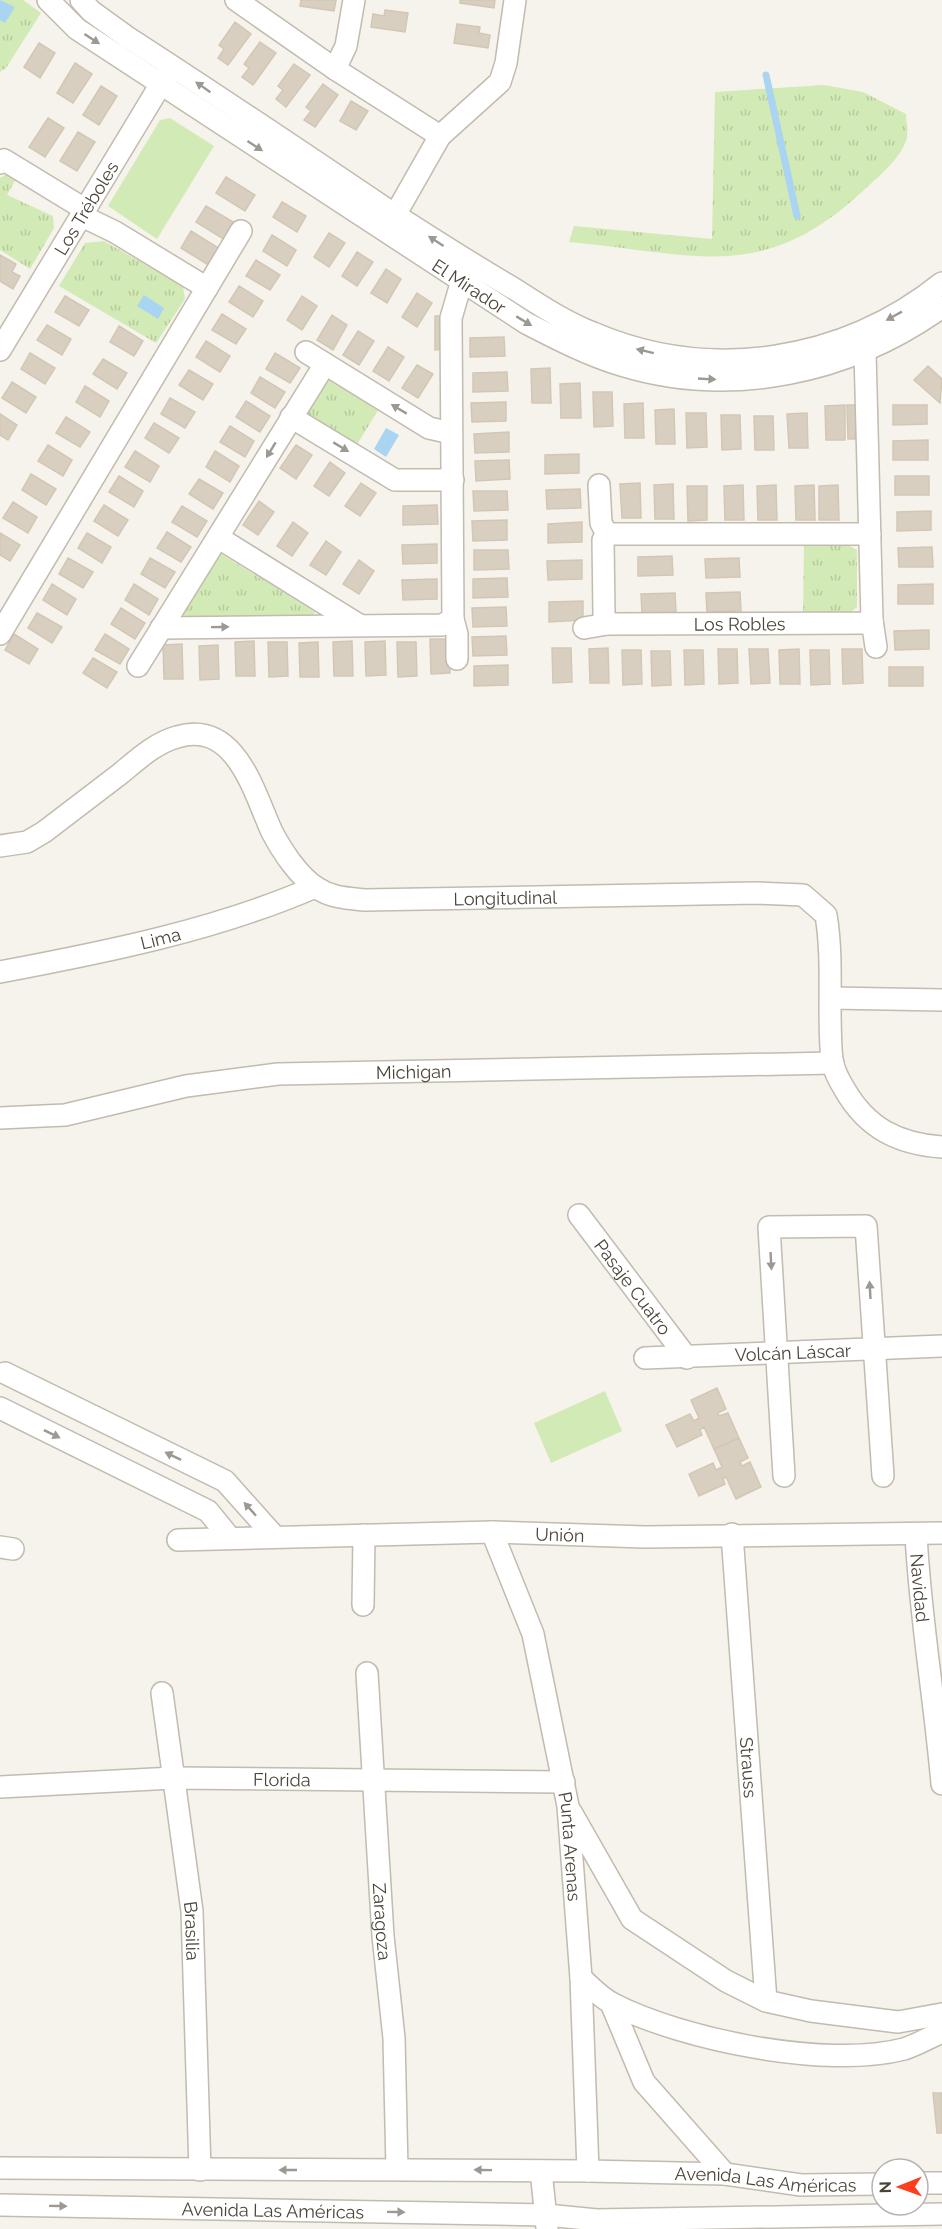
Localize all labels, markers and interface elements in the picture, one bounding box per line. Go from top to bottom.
one-way arrow [84,33,100,44]
one-way arrow [196,81,212,93]
one-way arrow [247,140,263,151]
street label: Los Tréboles [50,157,122,259]
one-way arrow [428,236,444,247]
street label: El Mirador [428,254,511,318]
one-way arrow [885,311,902,321]
one-way arrow [516,316,533,326]
one-way arrow [636,345,654,355]
one-way arrow [698,375,717,384]
one-way arrow [391,404,407,415]
one-way arrow [266,442,277,458]
one-way arrow [333,442,349,453]
street label: Los Robles [694,613,786,634]
one-way arrow [210,622,229,632]
street label: Longitudinal [453,886,557,909]
street label: Lima [138,923,183,953]
street label: Michigan [376,1060,452,1083]
street label: Pasaje Cuatro [590,1235,676,1339]
one-way arrow [767,1252,776,1271]
one-way arrow [865,1280,874,1299]
street label: Volcán Láscar [734,1339,852,1365]
one-way arrow [44,1429,61,1438]
one-way arrow [164,1451,181,1460]
one-way arrow [244,1502,257,1517]
street label: Unión [535,1523,585,1546]
street label: Navidad [907,1553,934,1623]
street label: Strauss [736,1736,762,1799]
street label: Florida [253,1768,311,1790]
street label: Punta Arenas [555,1790,586,1902]
street label: Zaragoza [369,1882,396,1961]
street label: Brasilia [180,1900,204,1961]
north arrow [870,2157,930,2217]
street label: Avenida Las Américas [674,2162,857,2196]
one-way arrow [278,2165,297,2175]
one-way arrow [473,2165,492,2175]
text: N [876,2181,895,2194]
street label: Avenida Las Américas [182,2198,365,2222]
one-way arrow [49,2201,68,2211]
one-way arrow [387,2208,406,2217]

